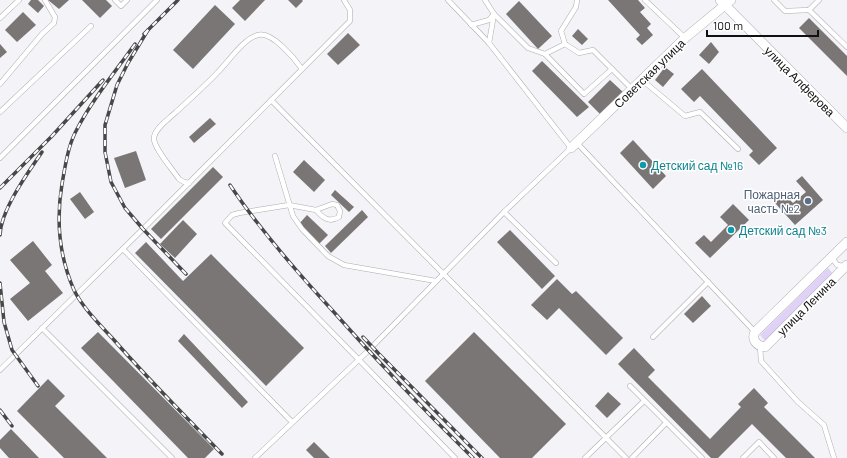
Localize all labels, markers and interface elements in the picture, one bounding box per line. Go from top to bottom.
scale bar [707,12,818,38]
text: 100 m [713,18,743,32]
street label: Советская улица [611,35,688,111]
street label: улица Алферова [761,43,838,120]
place label: Детский сад №16 [651,158,743,173]
marker: Детский сад №16 [638,160,648,170]
place label: Пожарная часть №2 [744,187,800,215]
marker: Пожарная часть №2 [803,196,813,206]
place label: Детский сад №3 [739,223,827,238]
marker: Детский сад №3 [726,225,736,235]
street label: улица Ленина [774,274,839,339]

